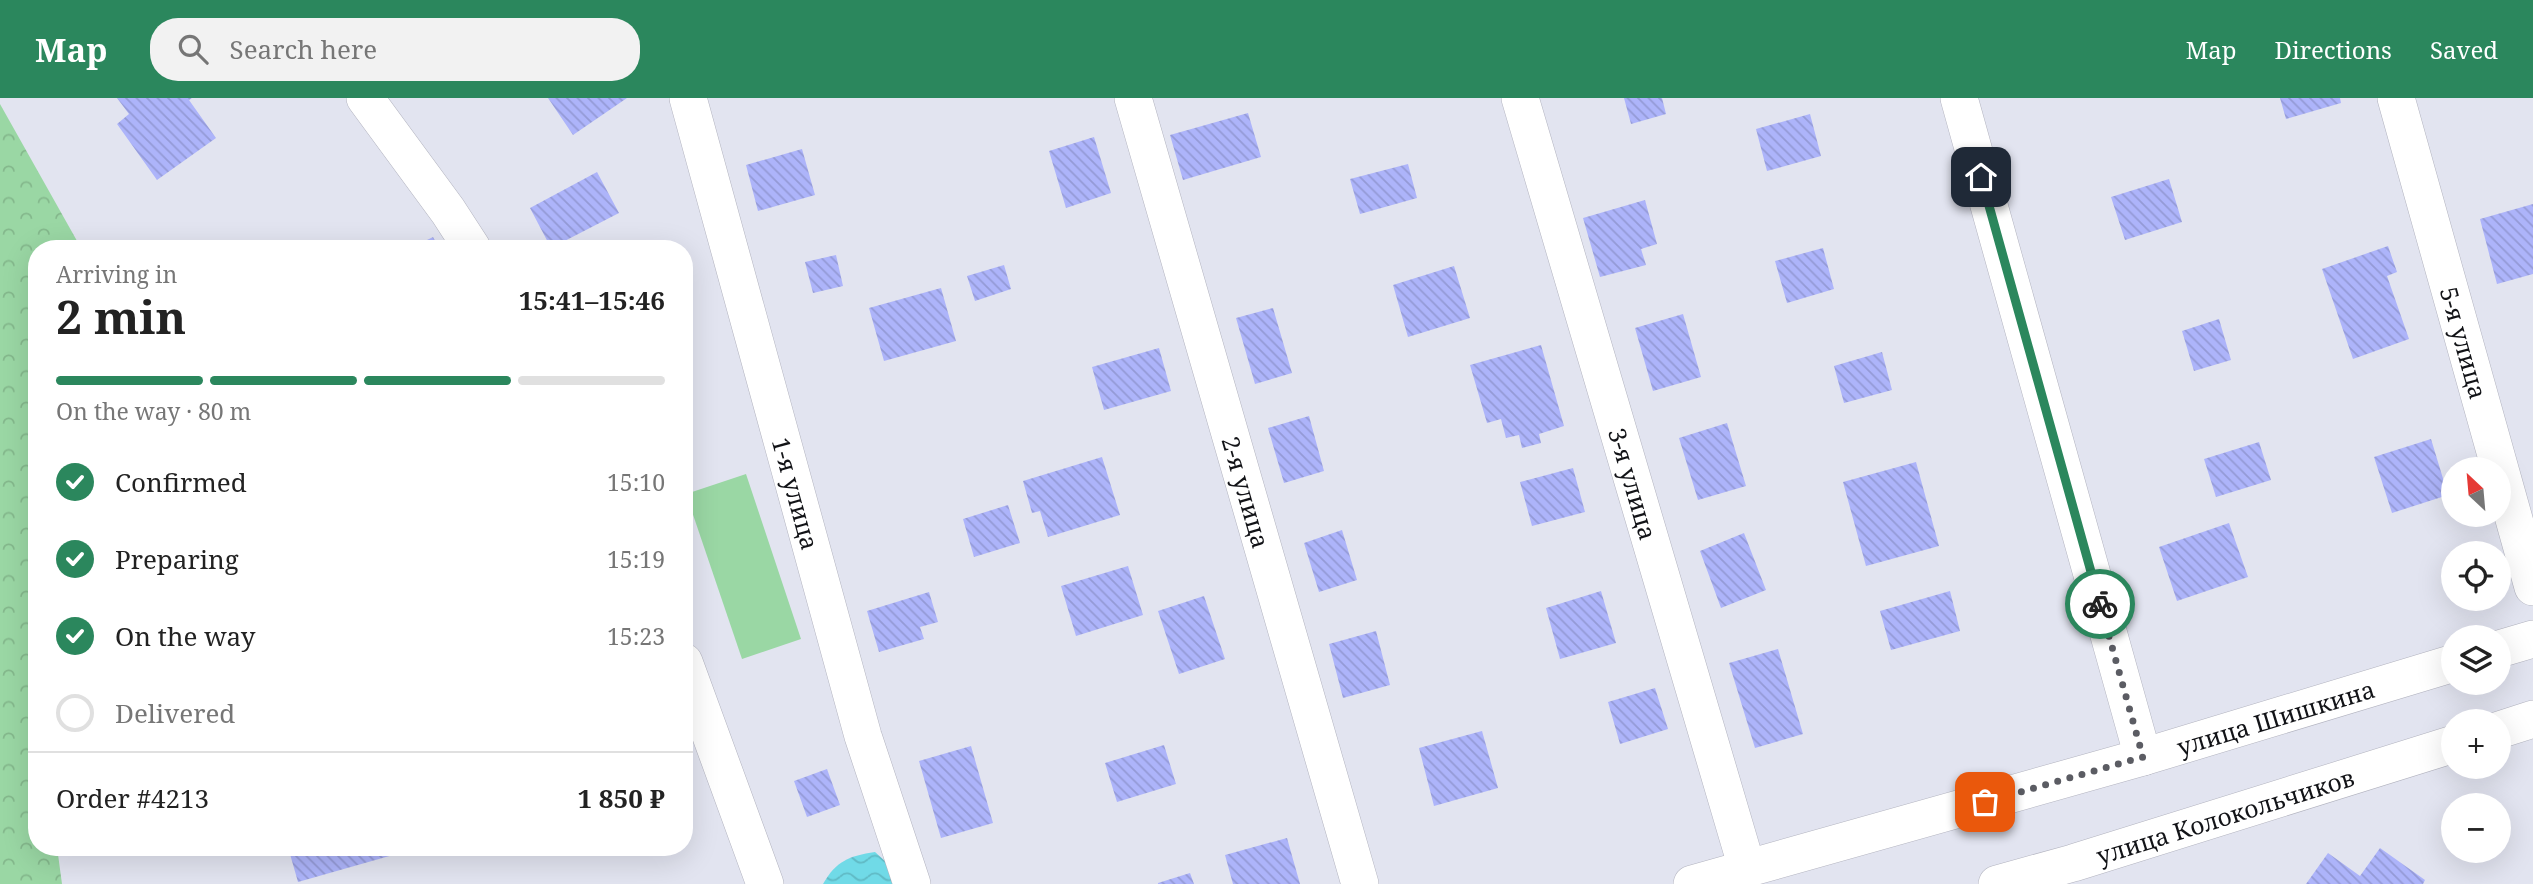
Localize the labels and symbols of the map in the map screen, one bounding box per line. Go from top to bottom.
pin [1951,147,2011,207]
street label: 5-я улица [2433,283,2496,402]
street label: 3-я улица [1602,424,1666,543]
street label: 2-я улица [1215,432,1279,552]
street label: 1-я улица [765,434,828,553]
north arrow [2441,457,2511,527]
courier [2065,569,2135,639]
street label: улица Шишкина [2173,671,2379,762]
street label: улица Колокольчиков [2092,760,2358,871]
pin [1955,772,2015,832]

